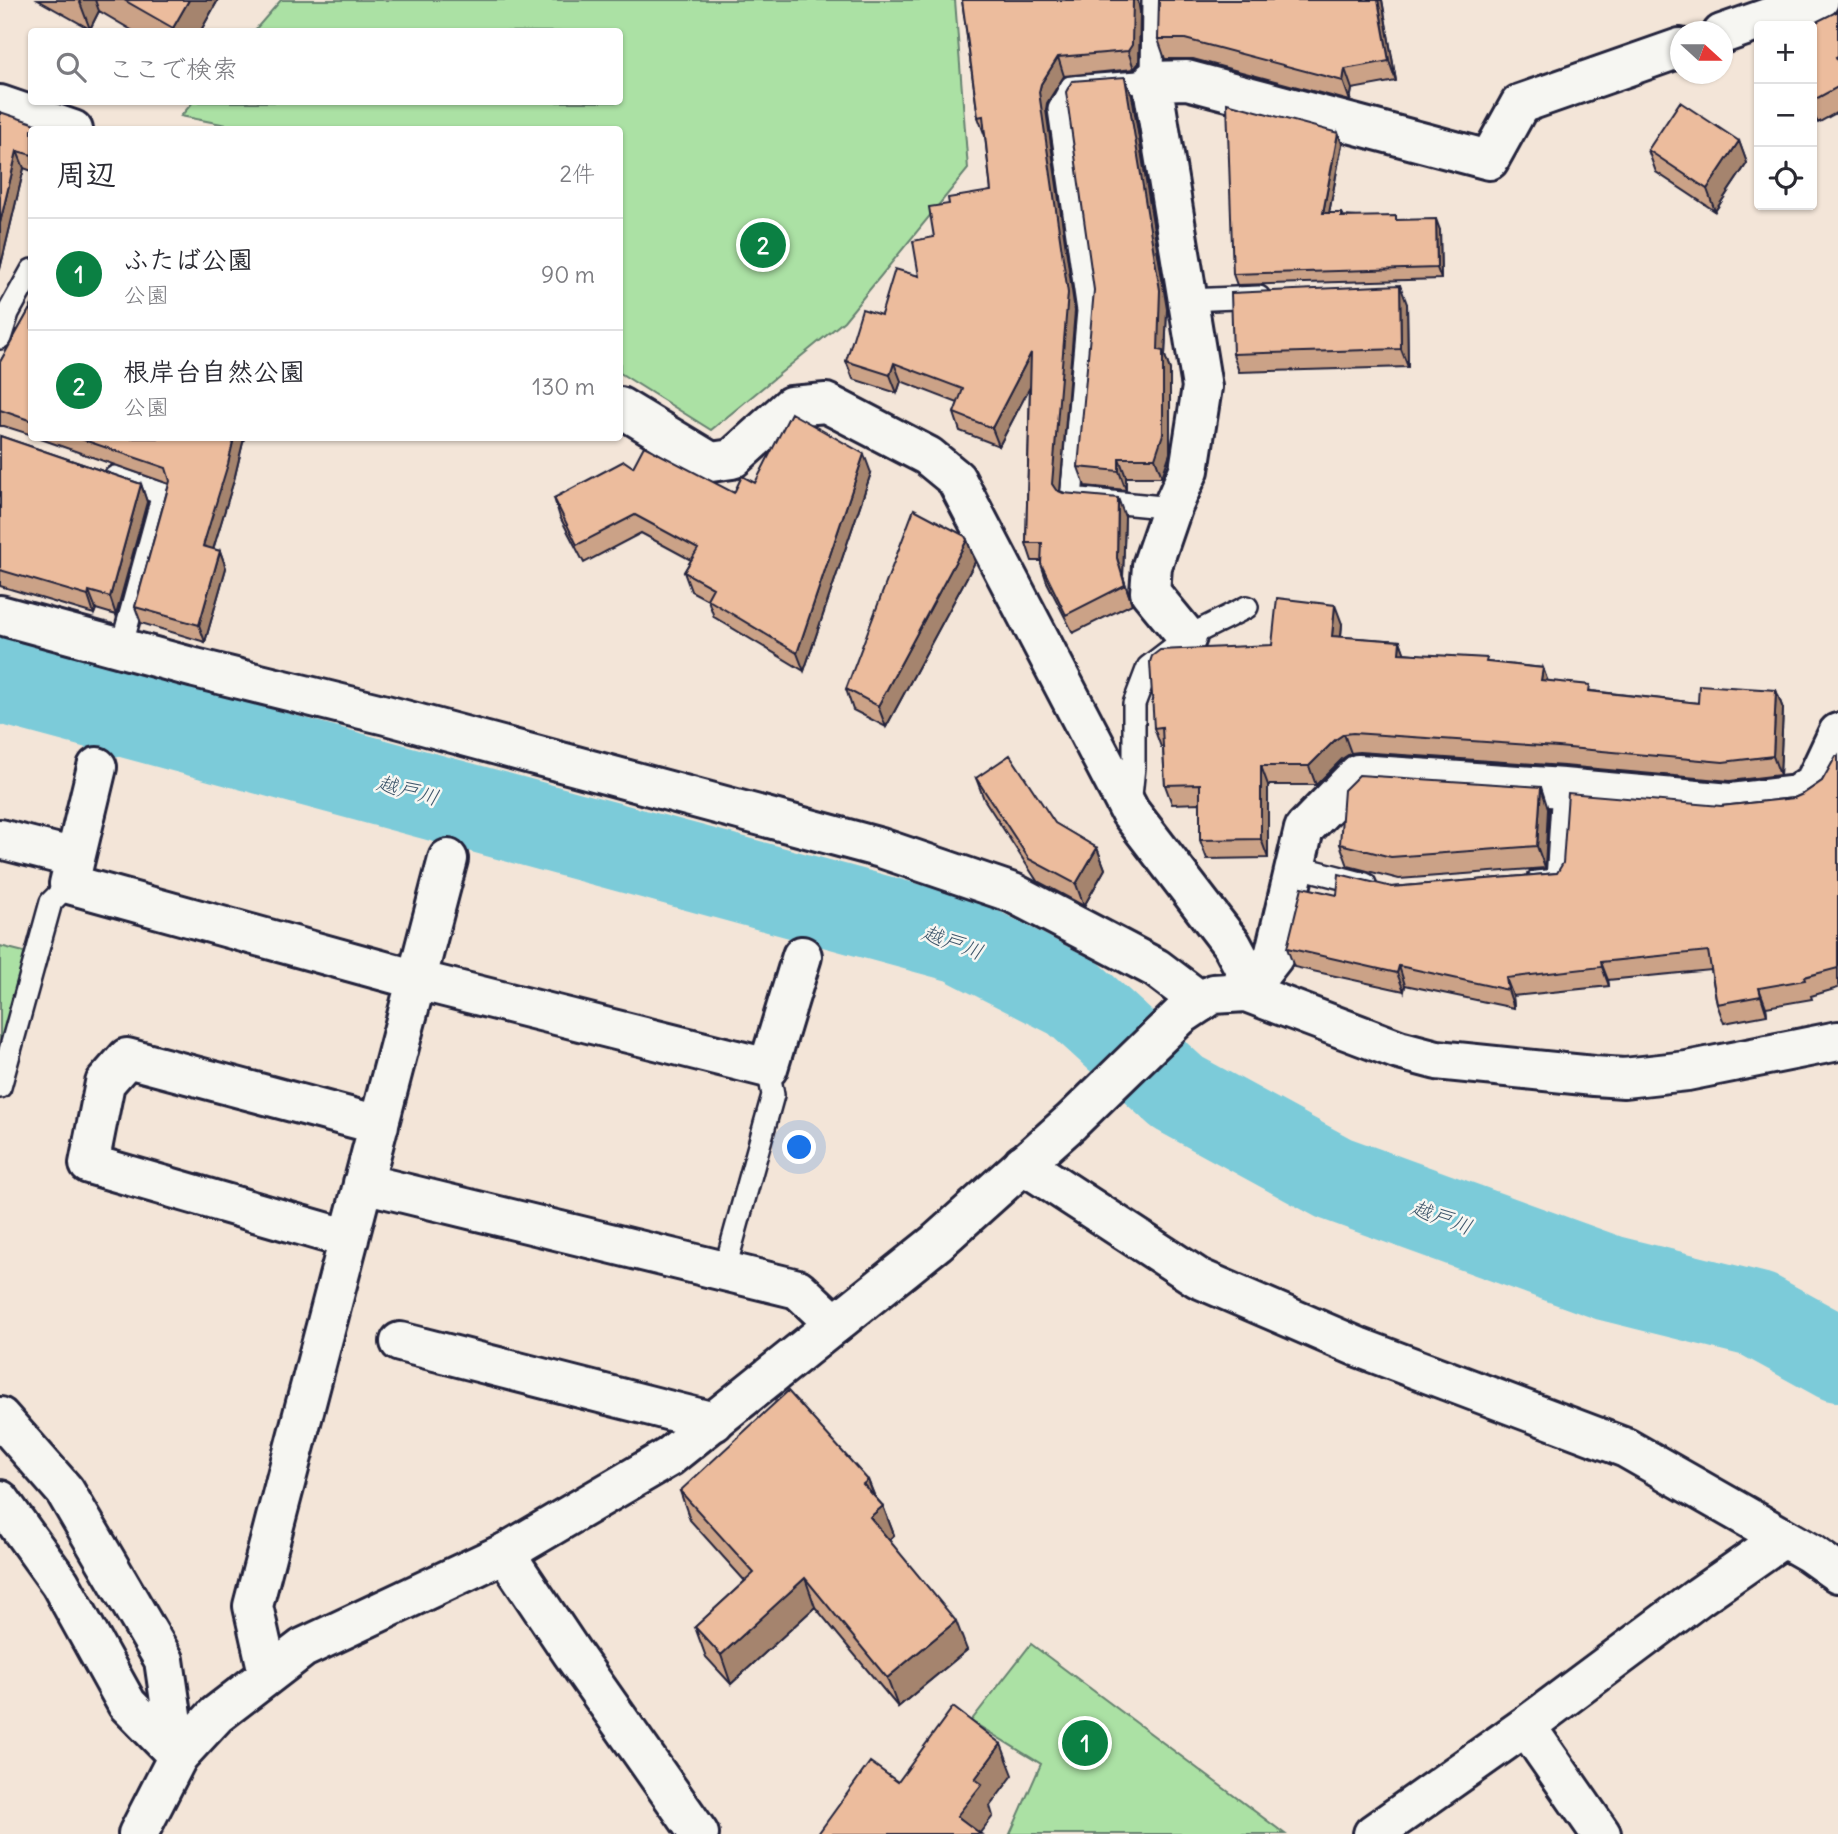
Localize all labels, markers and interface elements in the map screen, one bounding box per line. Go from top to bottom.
north arrow [1670,21,1733,84]
map controls [1754,21,1817,210]
button: + [1754,21,1817,84]
search box [28,28,623,105]
icon: search [52,48,90,86]
text: ここで検索 [108,52,238,85]
button: − [1754,84,1817,147]
button: locate [1754,147,1817,210]
text: 周辺 [56,155,116,193]
text: 2件 [559,159,595,188]
pin: 2 [740,219,786,271]
text: ふたば公園 [123,243,253,276]
text: 1 [74,260,84,289]
text: 90 m [541,260,595,289]
text: 公園 [123,280,169,309]
text: 根岸台自然公園 [123,355,305,388]
text: 2 [73,372,85,401]
text: 130 m [532,372,595,401]
text: 公園 [123,392,169,421]
water label: 越戸川 [373,769,442,811]
water label: 越戸川 [918,918,987,965]
your location [782,1130,816,1164]
water label: 越戸川 [1407,1193,1476,1240]
pin: 1 [1062,1717,1108,1769]

